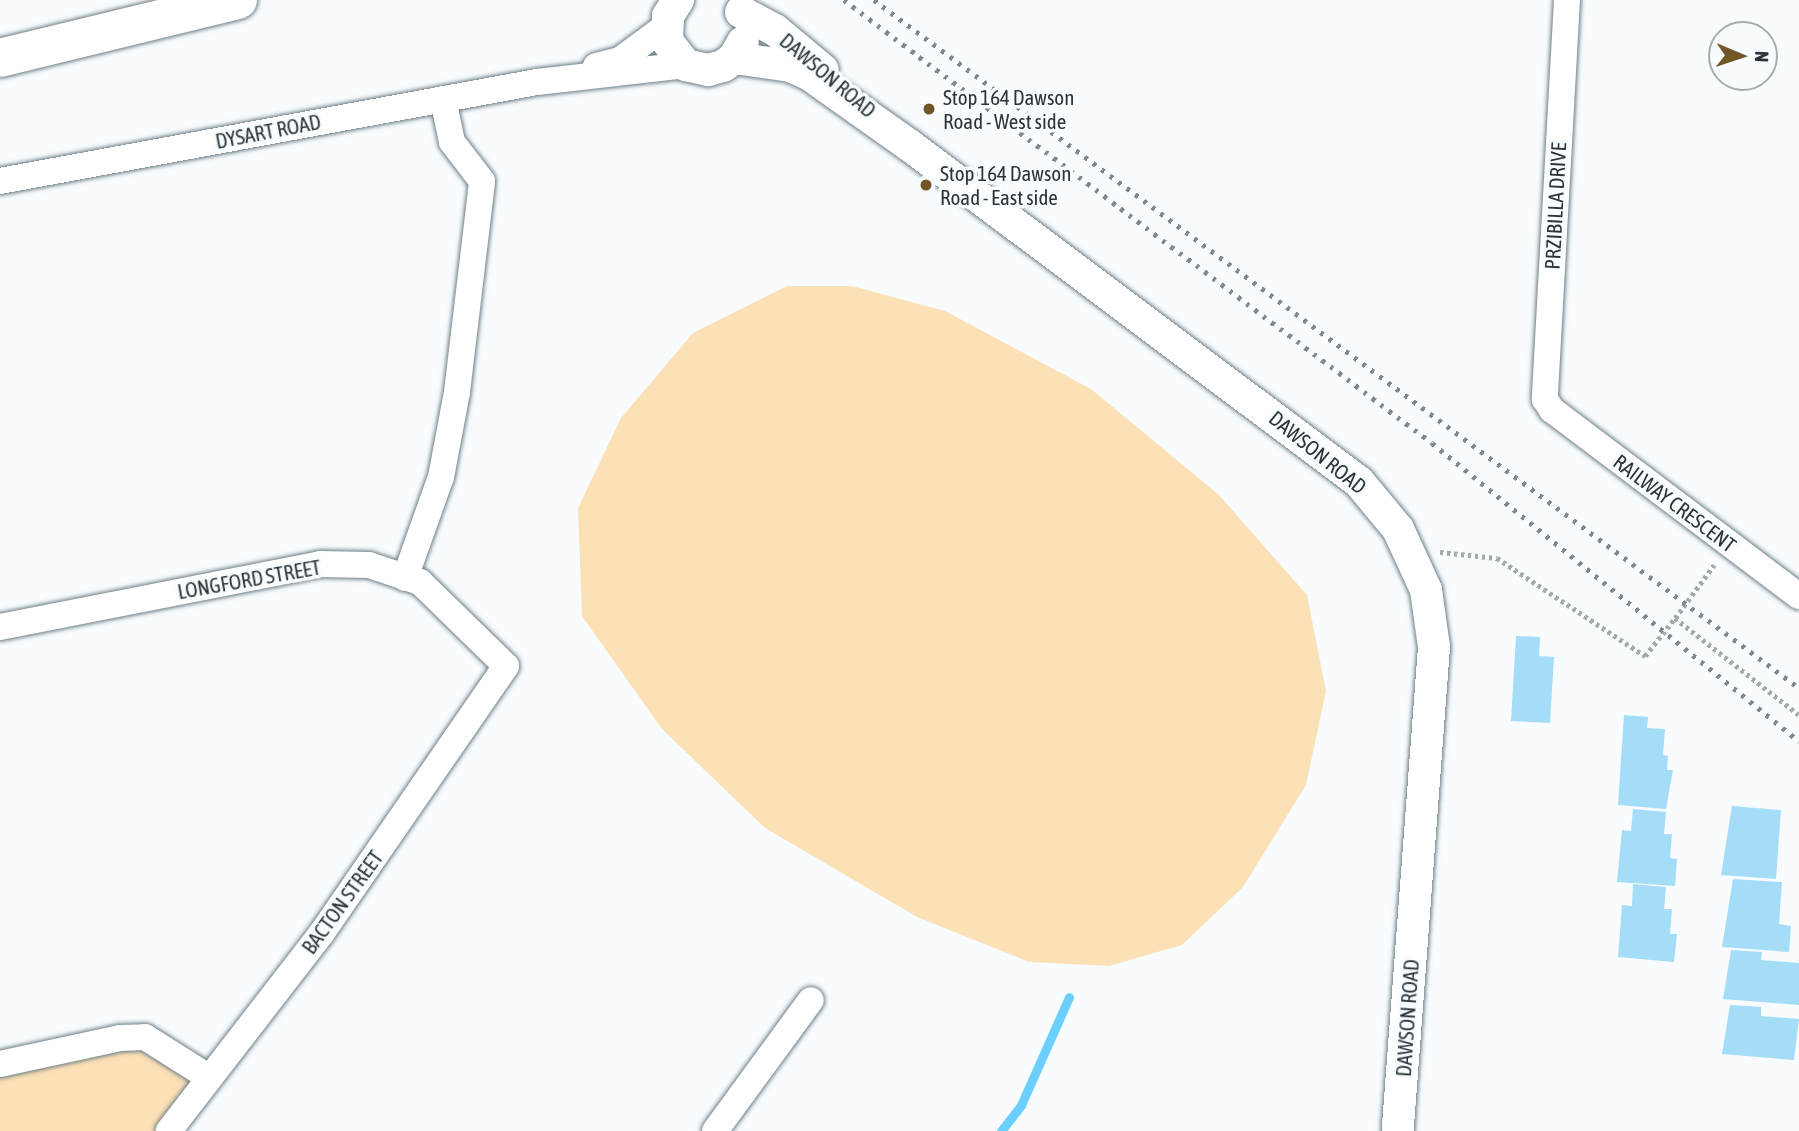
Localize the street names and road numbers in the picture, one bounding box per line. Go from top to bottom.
street label: DAWSON ROAD [775,27,881,123]
street label: DYSART ROAD [213,108,323,154]
street label: PRZIBILLA DRIVE [1539,142,1571,270]
street label: DAWSON ROAD [1264,405,1372,499]
street label: RAILWAY CRESCENT [1609,449,1741,557]
street label: LONGFORD STREET [175,554,323,604]
street label: BACTON STREET [296,845,388,959]
street label: DAWSON ROAD [1390,958,1424,1078]

